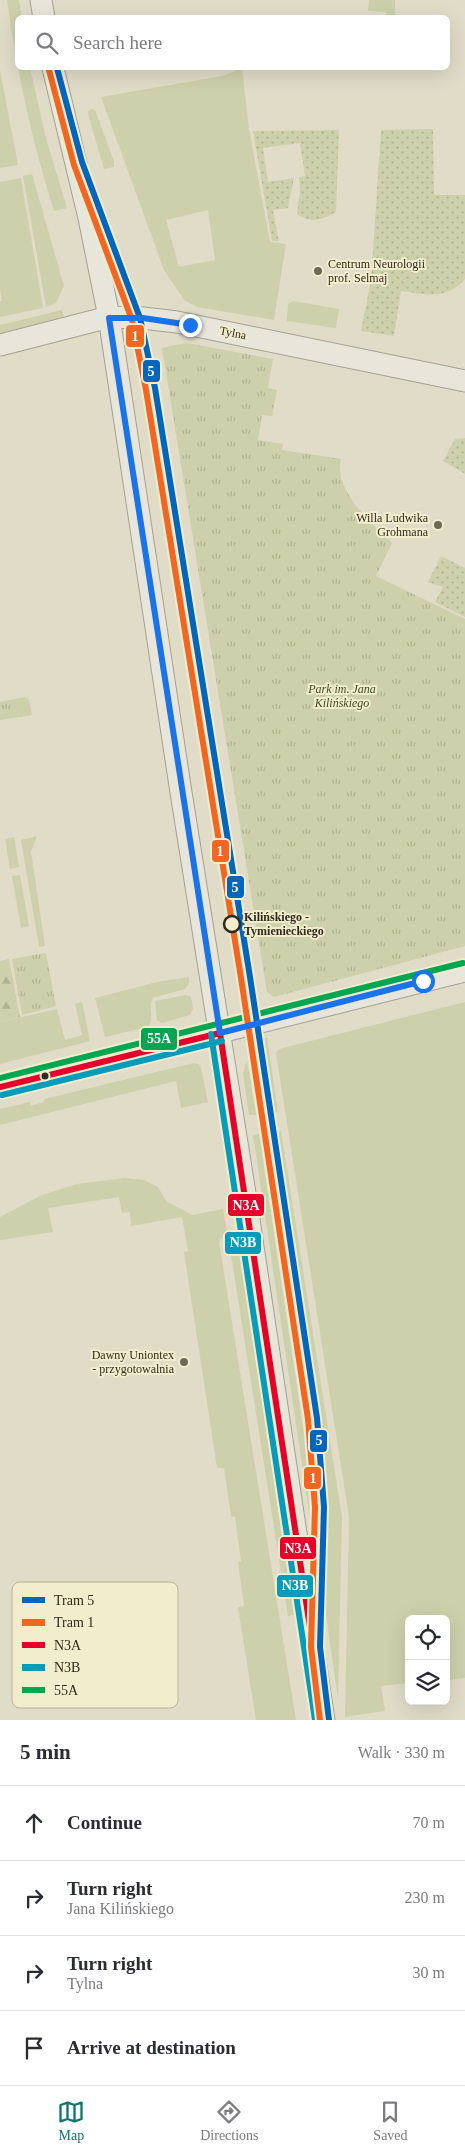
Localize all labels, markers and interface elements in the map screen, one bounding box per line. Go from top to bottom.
search box [15,15,450,70]
icon: search [33,29,61,57]
text: Search here [73,32,162,53]
place label: Centrum Neurologii prof. Selmaj [328,257,426,285]
marker: Centrum Neurologii prof. Selmaj [312,265,324,277]
route end [179,314,202,337]
line badge: 1 [125,324,145,348]
street label: Tylna [218,324,248,343]
text: 1 [132,329,139,344]
line badge: 5 [142,359,161,383]
text: 5 [148,364,155,379]
place label: Willa Ludwika Grohmana [356,511,429,539]
marker: Willa Ludwika Grohmana [432,519,444,531]
park label: Park im. Jana Kilińskiego [307,682,376,710]
line badge: 1 [211,839,230,863]
text: 1 [217,844,224,859]
line badge: 5 [226,875,245,899]
text: 5 [232,880,239,895]
place label: Kilińskiego - Tymienieckiego [244,910,324,938]
marker: Kilińskiego - Tymienieckiego [223,915,241,933]
route start [412,970,435,993]
line badge: 55A [140,1027,178,1051]
text: 55A [147,1031,172,1046]
unlabelled marker [40,1071,50,1081]
line badge: N3A [227,1193,265,1217]
text: N3A [232,1198,260,1213]
line badge: N3B [224,1231,262,1255]
text: N3B [230,1235,256,1250]
place label: Dawny Uniontex - przygotowalnia [92,1348,175,1376]
marker: Dawny Uniontex - przygotowalnia [178,1356,190,1368]
line badge: 5 [309,1429,328,1453]
text: 5 [316,1433,323,1448]
line badge: 1 [303,1466,322,1490]
text: 1 [310,1471,317,1486]
line badge: N3A [279,1536,317,1560]
text: N3A [284,1541,312,1556]
line badge: N3B [276,1574,314,1598]
text: N3B [282,1578,308,1593]
legend [12,1582,178,1708]
text: Tram 5 [54,1593,94,1608]
text: Tram 1 [54,1615,94,1630]
map controls [405,1615,450,1705]
button: locate [405,1615,450,1660]
text: N3A [54,1638,82,1653]
text: N3B [54,1660,80,1675]
button: layers [405,1660,450,1705]
text: 55A [54,1683,79,1698]
text: 5 min [20,1740,71,1764]
text: Walk · 330 m [358,1744,445,1761]
icon: ahead [20,1809,48,1837]
text: Continue [67,1812,142,1833]
text: 70 m [413,1814,445,1831]
text: Turn right [67,1878,152,1899]
icon: right [20,1884,48,1912]
text: 230 m [405,1889,445,1906]
text: Jana Kilińskiego [67,1900,174,1917]
text: Turn right [67,1953,152,1974]
icon: right [20,1959,48,1987]
text: 30 m [413,1964,445,1981]
text: Tylna [67,1975,103,1992]
icon: arrive [20,2034,48,2062]
text: Arrive at destination [67,2037,236,2058]
tab: Map [57,2098,85,2144]
tab: Directions [200,2098,259,2144]
tab: Saved [373,2098,408,2144]

